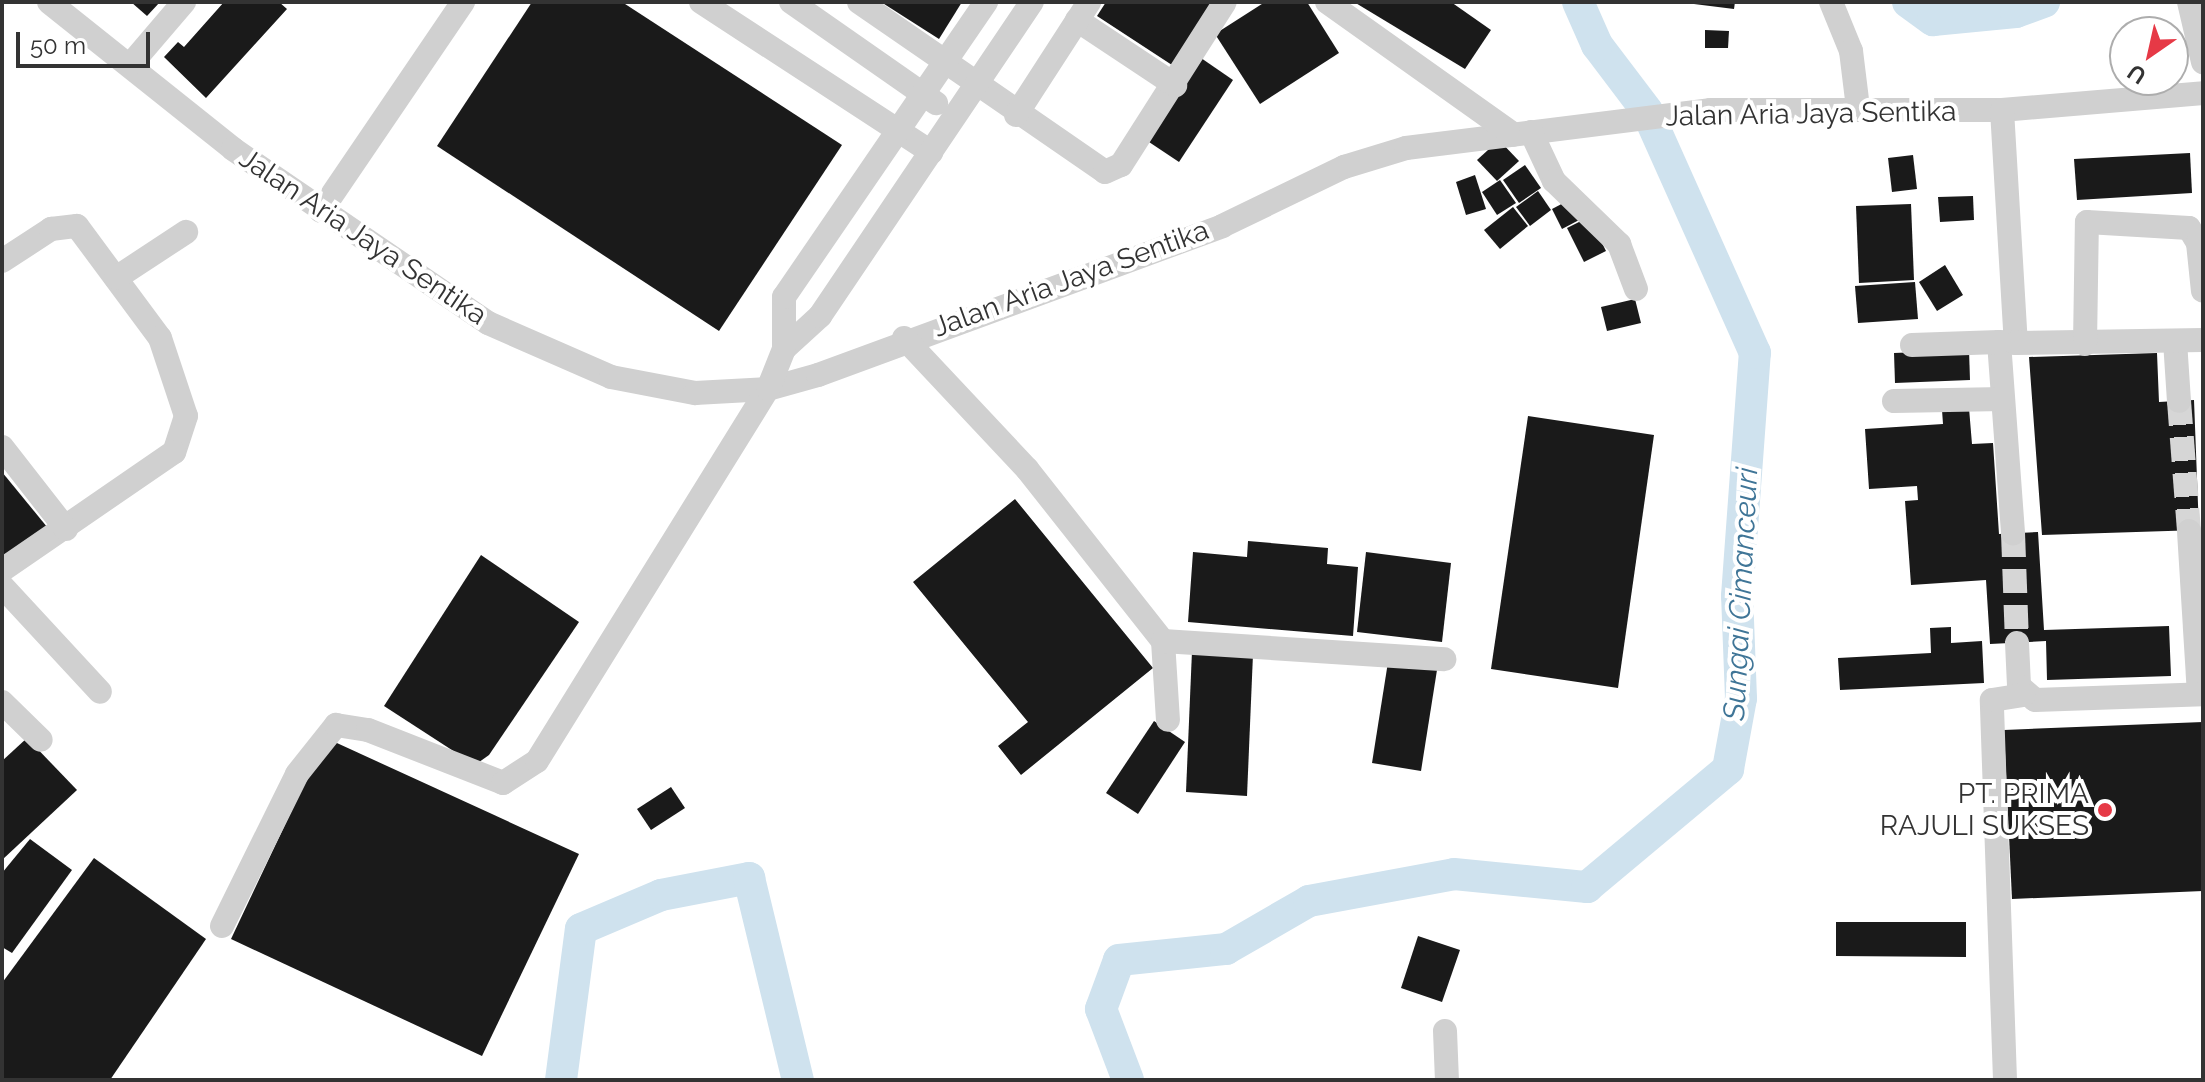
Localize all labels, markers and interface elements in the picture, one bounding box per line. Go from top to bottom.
scale bar [20,16,154,66]
north arrow [2109,16,2189,96]
text: 50 m [30,31,86,60]
text: U [2123,59,2151,90]
street label: Jalan Aria Jaya Sentika [1664,95,1958,133]
street label: Jalan Aria Jaya Sentika [232,141,494,333]
street label: Jalan Aria Jaya Sentika [928,213,1214,345]
water label: Sungai Cimanceuri [1716,466,1766,722]
place label: PT. PRIMA RAJULI SUKSES [1880,777,2089,843]
marker: PT. PRIMA RAJULI SUKSES [2096,801,2114,819]

